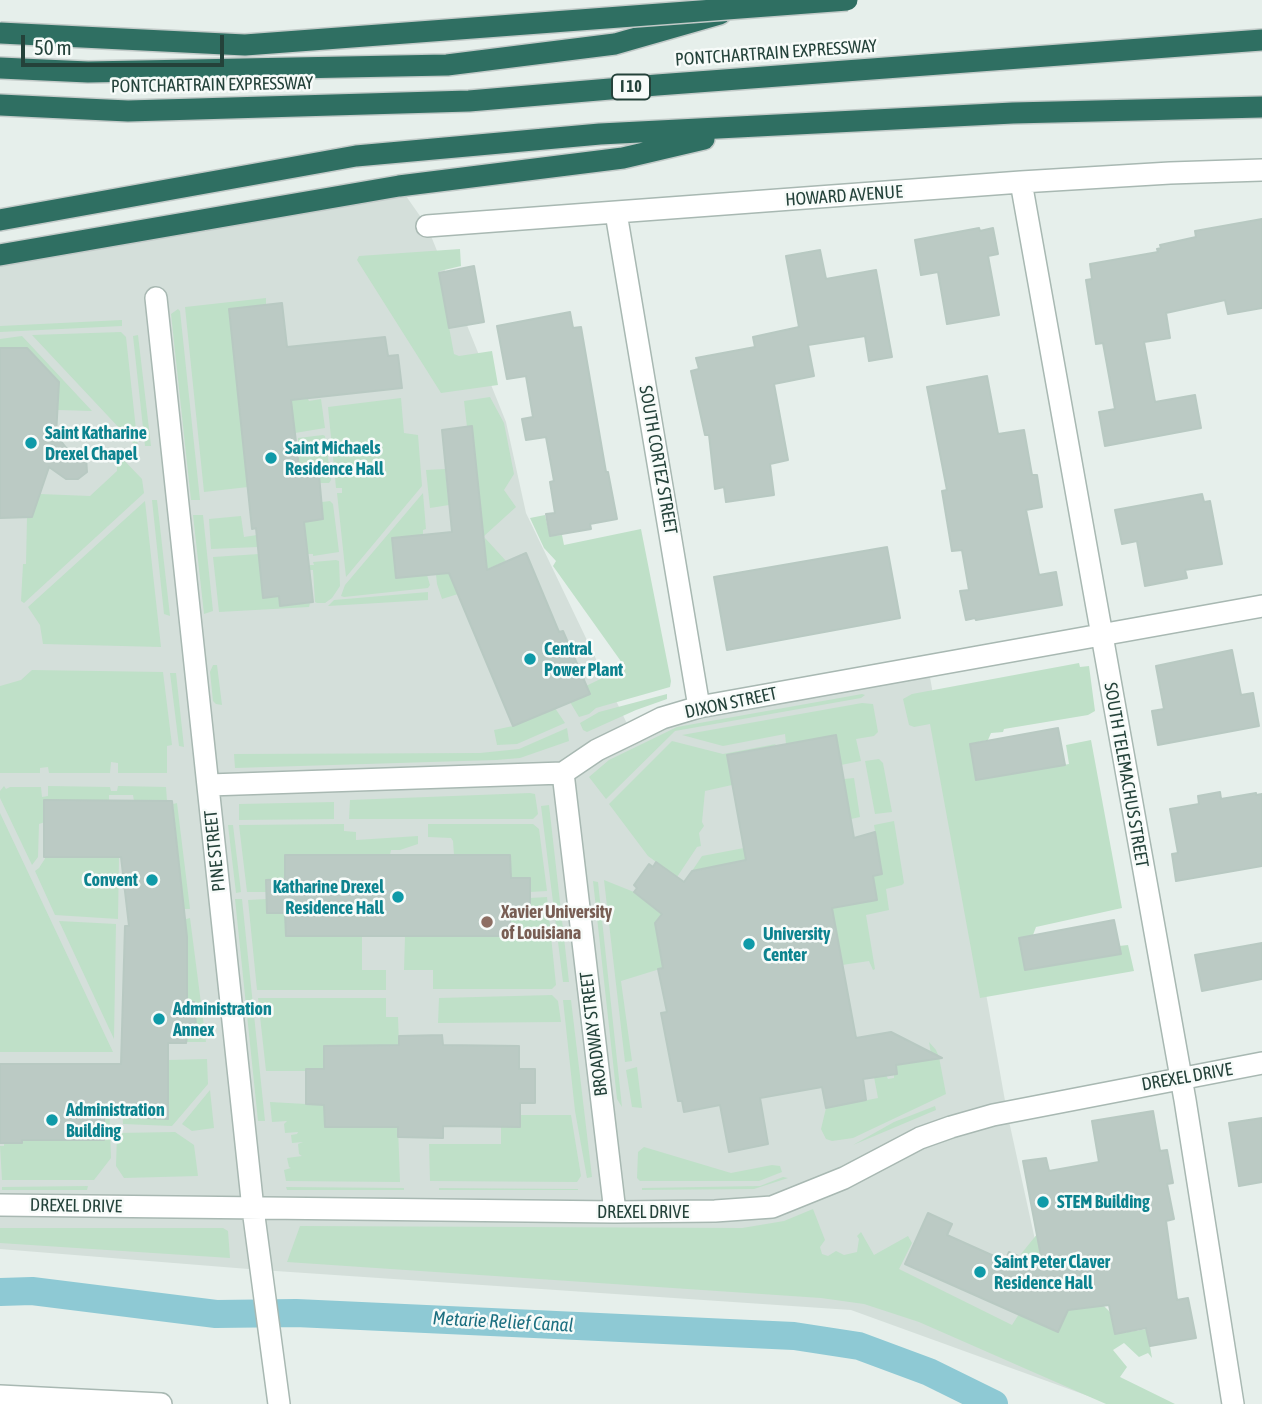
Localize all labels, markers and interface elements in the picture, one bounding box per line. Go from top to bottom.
scale bar [24,21,228,65]
text: 50 m [34,35,72,59]
street label: PONTCHARTRAIN EXPRESSWAY [674,35,878,71]
street label: PONTCHARTRAIN EXPRESSWAY [111,72,313,98]
road number: I 10 [612,74,650,100]
street label: HOWARD AVENUE [785,181,903,211]
street label: SOUTH CORTEZ STREET [634,384,682,536]
place label: Saint Katharine Drexel Chapel [45,422,147,464]
marker: Saint Katharine Drexel Chapel [23,435,39,451]
place label: Saint Michaels Residence Hall [285,437,384,480]
marker: Saint Michaels Residence Hall [263,450,279,466]
place label: Central Power Plant [544,638,623,680]
marker: Central Power Plant [522,651,538,667]
street label: SOUTH TELEMACHUS STREET [1099,681,1153,869]
street label: DIXON STREET [683,683,779,723]
street label: PINE STREET [200,809,230,893]
place label: Convent [83,869,138,891]
marker: Convent [144,872,160,888]
place label: Katharine Drexel Residence Hall [273,876,384,918]
marker: Katharine Drexel Residence Hall [390,889,406,905]
place label: Xavier University of Louisiana [501,901,612,944]
marker: Xavier University of Louisiana [479,914,495,930]
place label: University Center [763,923,830,965]
marker: University Center [741,936,757,952]
street label: BROADWAY STREET [576,970,612,1098]
place label: Administration Annex [173,998,272,1040]
marker: Administration Annex [151,1011,167,1027]
street label: DREXEL DRIVE [1140,1058,1234,1096]
place label: Administration Building [66,1099,165,1142]
marker: Administration Building [44,1112,60,1128]
place label: STEM Building [1057,1191,1150,1213]
street label: DREXEL DRIVE [30,1194,122,1218]
marker: STEM Building [1035,1194,1051,1210]
street label: DREXEL DRIVE [597,1201,689,1223]
place label: Saint Peter Claver Residence Hall [994,1251,1110,1294]
marker: Saint Peter Claver Residence Hall [972,1264,988,1280]
water label: Metarie Relief Canal [432,1307,574,1337]

